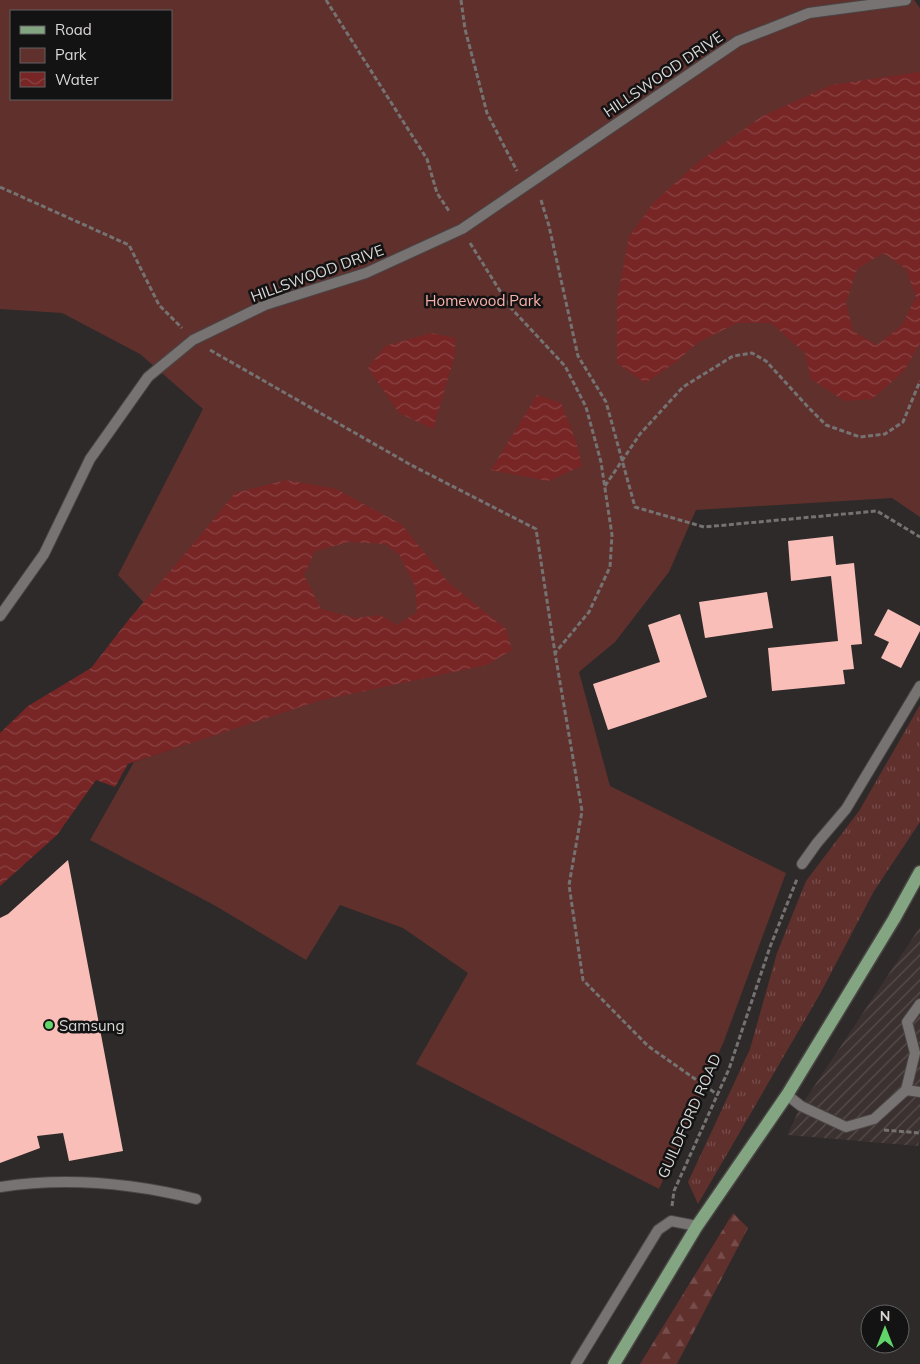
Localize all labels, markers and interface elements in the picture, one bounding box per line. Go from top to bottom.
legend [10,10,172,100]
text: Road [55,20,92,39]
street label: HILLSWOOD DRIVE [600,27,727,121]
text: Park [55,45,87,64]
text: Water [55,70,99,89]
street label: HILLSWOOD DRIVE [248,240,386,306]
park label: Homewood Park [425,291,541,310]
place label: Samsung [59,1016,124,1035]
marker: Samsung [43,1019,55,1031]
street label: GUILDFORD ROAD [653,1051,725,1181]
north arrow [860,1304,910,1354]
text: N [880,1307,890,1325]

